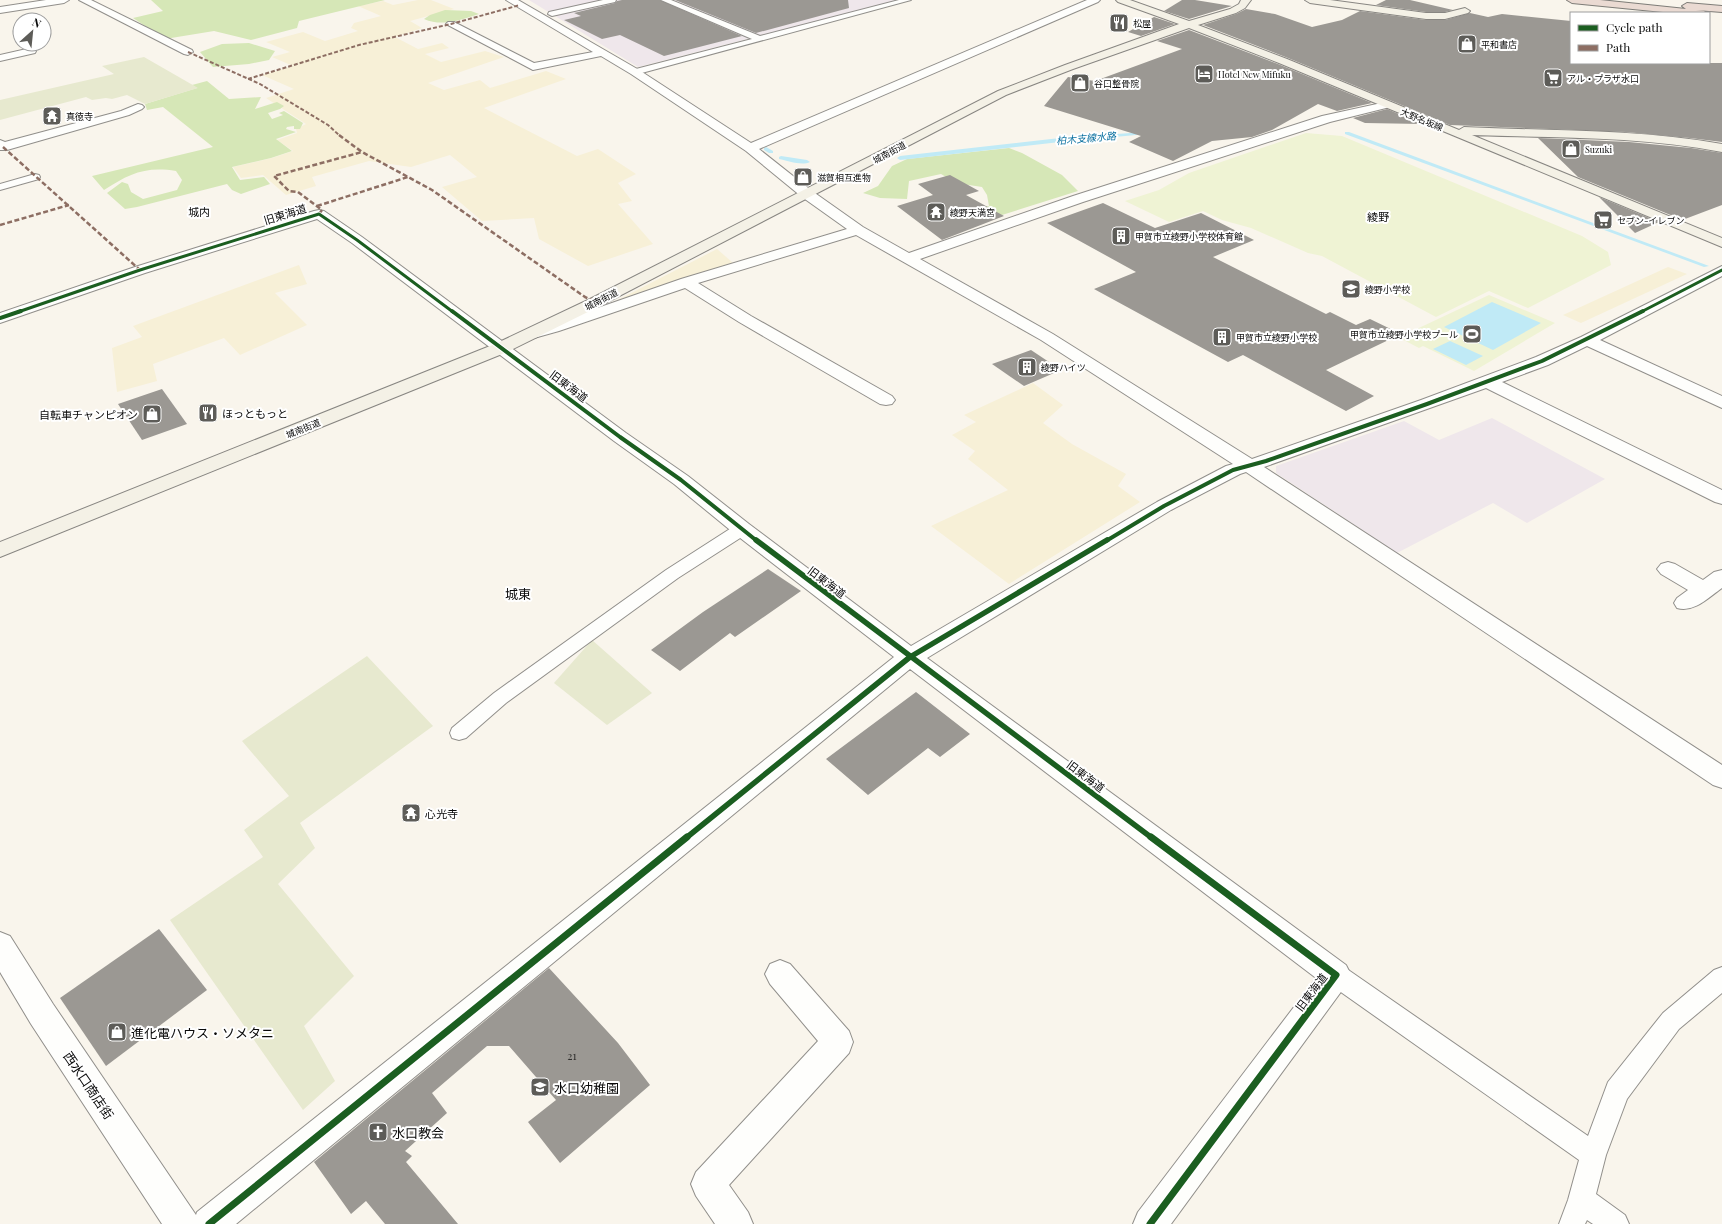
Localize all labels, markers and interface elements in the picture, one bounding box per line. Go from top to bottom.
north arrow [12,12,52,52]
restaurant icon: 松屋 [1108,12,1130,34]
legend [1570,12,1710,64]
text: N [30,14,44,31]
place label: 松屋 [1133,17,1151,29]
text: Cycle path [1606,19,1663,35]
shop icon: 平和書店 [1456,33,1478,55]
place label: 平和書店 [1481,38,1517,50]
text: Path [1606,39,1630,55]
hotel icon: Hotel New Mifuku [1193,63,1215,85]
supermarket icon: アル・プラザ水口 [1542,67,1564,89]
place label: Hotel New Mifuku [1218,68,1291,80]
shop icon: 谷口整骨院 [1069,72,1091,94]
place label: アル・プラザ水口 [1567,72,1639,84]
place label: 谷口整骨院 [1094,77,1139,89]
temple icon: 真徳寺 [41,105,63,127]
street label: 大野名坂線 [1399,105,1446,133]
place label: 真徳寺 [66,110,93,122]
water label: 柏木支線水路 [1056,128,1117,148]
street label: 城南街道 [870,138,908,166]
shop icon: Suzuki [1560,138,1582,160]
place label: Suzuki [1585,143,1613,155]
shop icon: 滋賀相互進物 [792,166,814,188]
place label: 滋賀相互進物 [817,171,871,183]
street label: 旧東海道 [262,200,308,228]
temple icon: 綾野天満宮 [925,201,947,223]
district label: 城内 [188,204,210,219]
place label: 綾野天満宮 [950,206,995,218]
district label: 綾野 [1367,209,1389,224]
supermarket icon: セブン-イレブン [1592,209,1614,231]
place label: セブン-イレブン [1617,214,1685,226]
building icon: 甲賀市立綾野小学校体育館 [1110,225,1132,247]
place label: 甲賀市立綾野小学校体育館 [1135,230,1243,242]
school or university icon: 綾野小学校 [1340,278,1362,300]
place label: 綾野小学校 [1365,283,1410,295]
street label: 城南街道 [582,285,620,313]
sports icon: 甲賀市立綾野小学校プール [1461,323,1483,345]
building icon: 甲賀市立綾野小学校 [1211,326,1233,348]
place label: 甲賀市立綾野小学校プール [1350,328,1458,340]
place label: 甲賀市立綾野小学校 [1236,331,1317,343]
building icon: 綾野ハイツ [1016,356,1038,378]
place label: 綾野ハイツ [1041,361,1086,373]
street label: 旧東海道 [547,367,591,405]
restaurant icon: ほっともっと [197,402,219,424]
shop icon: 自転車チャンピオン [141,403,163,425]
place label: ほっともっと [222,406,288,421]
place label: 自転車チャンピオン [39,407,138,422]
street label: 城南街道 [284,416,322,440]
street label: 旧東海道 [805,563,849,601]
district label: 城東 [505,585,531,602]
street label: 旧東海道 [1064,757,1108,795]
temple icon: 心光寺 [400,802,422,824]
place label: 心光寺 [425,806,458,821]
street label: 旧東海道 [1292,970,1330,1014]
shop icon: 進化電ハウス・ソメタニ [106,1021,128,1043]
place label: 進化電ハウス・ソメタニ [131,1024,274,1041]
street label: 西水口商店街 [60,1048,118,1122]
house number: 21 [567,1048,577,1063]
school or university icon: 水口幼稚園 [529,1076,551,1098]
place label: 水口幼稚園 [554,1079,619,1096]
church icon: 水口教会 [367,1121,389,1143]
place label: 水口教会 [392,1124,444,1141]

